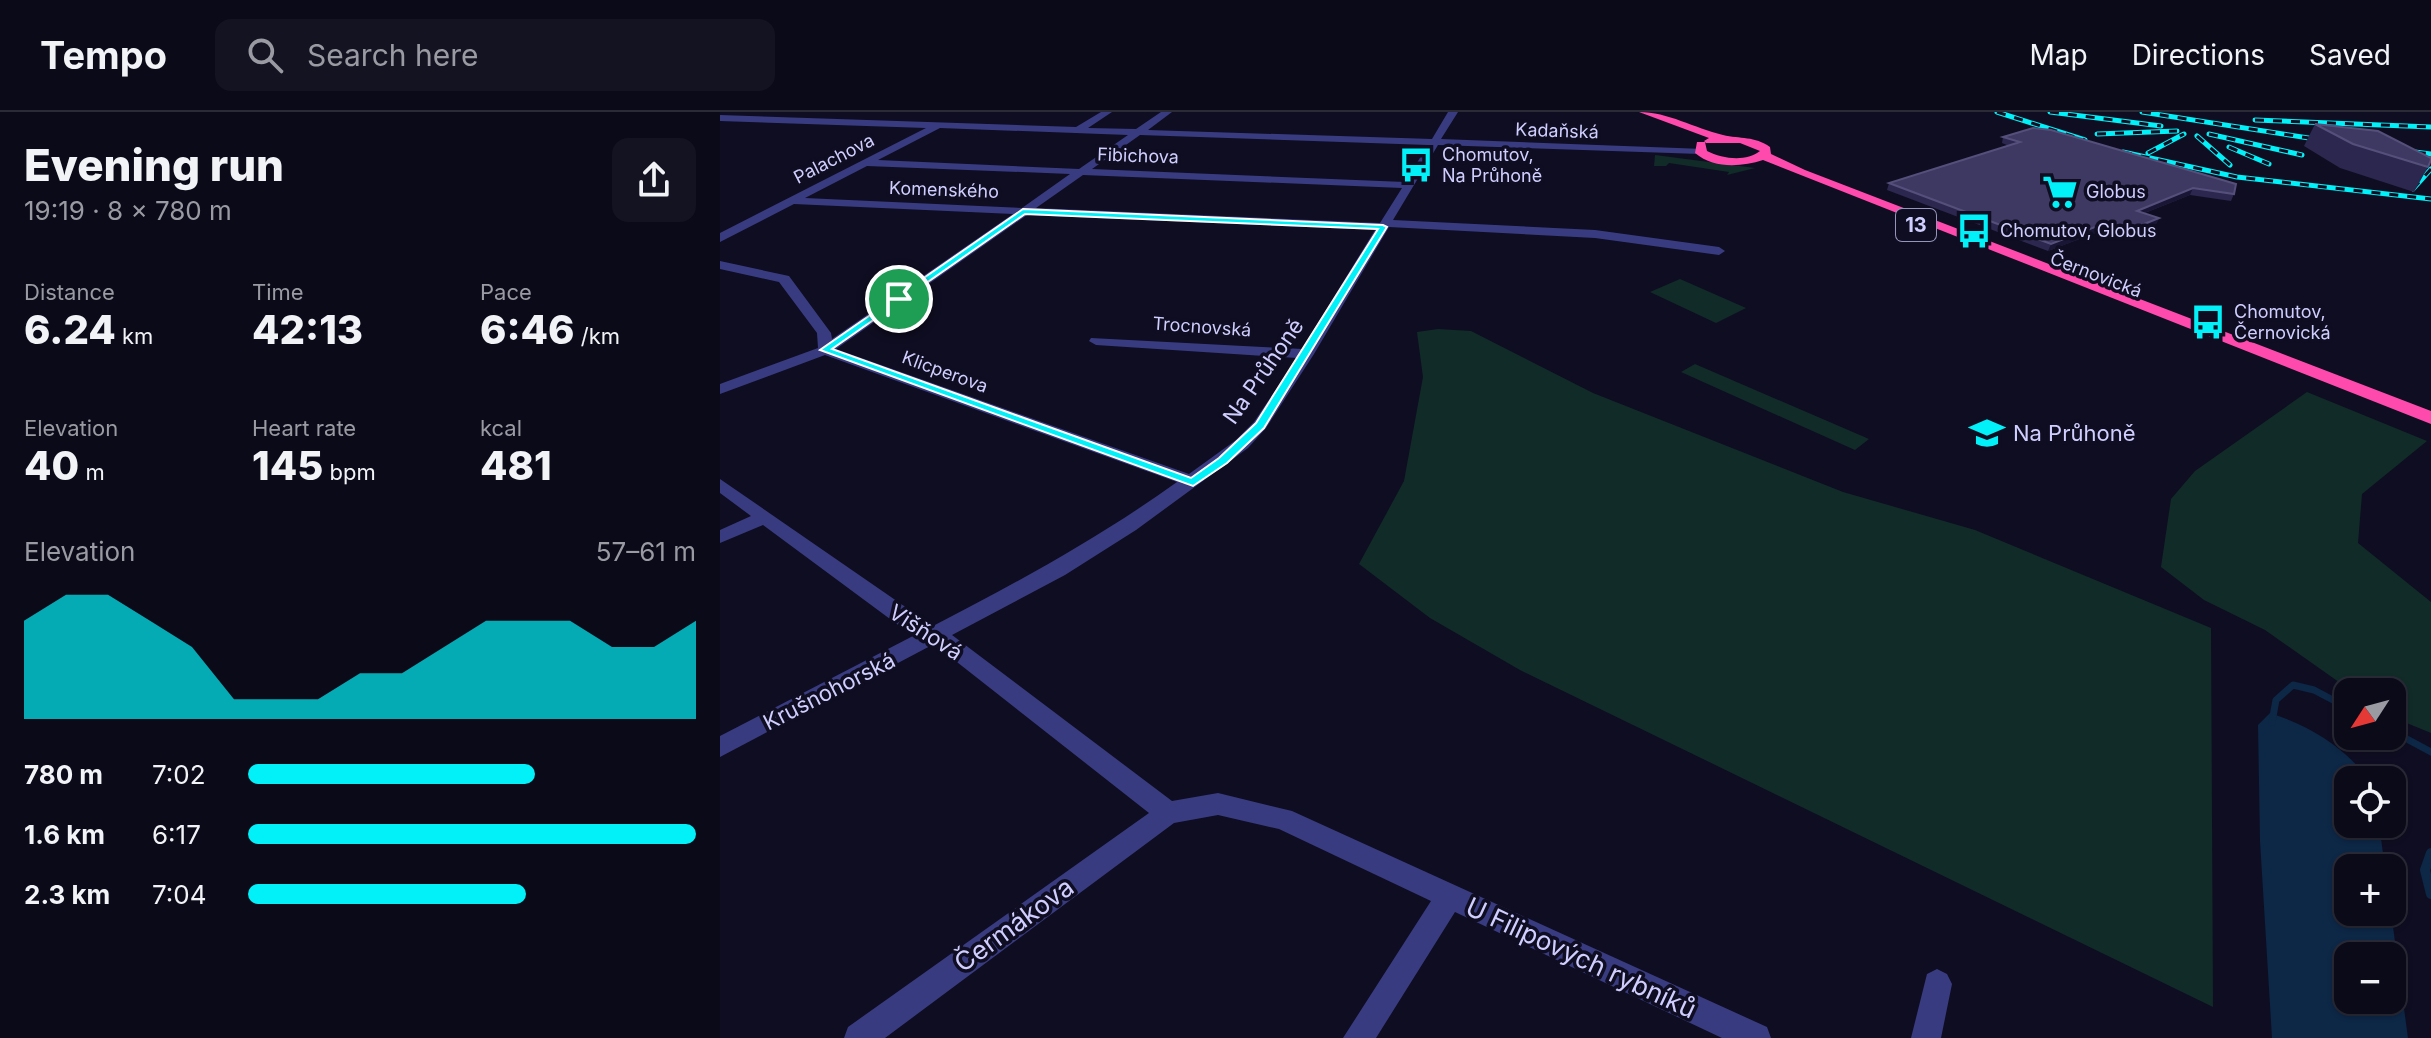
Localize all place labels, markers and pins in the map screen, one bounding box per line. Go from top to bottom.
place label: Chomutov, Na Průhoně [1442,144,1542,186]
bus stop icon: Chomutov, Na Průhoně [1397,146,1435,184]
supermarket icon: Globus [2041,173,2079,211]
place label: Globus [2086,181,2146,202]
bus stop icon: Chomutov, Globus [1955,212,1993,250]
place label: Chomutov, Globus [2000,220,2156,241]
pin [865,265,933,333]
place label: Chomutov, Černovická [2234,301,2331,343]
bus stop icon: Chomutov, Černovická [2189,303,2227,341]
school or university icon: Na Průhoně [1968,414,2006,452]
place label: Na Průhoně [2013,420,2135,446]

